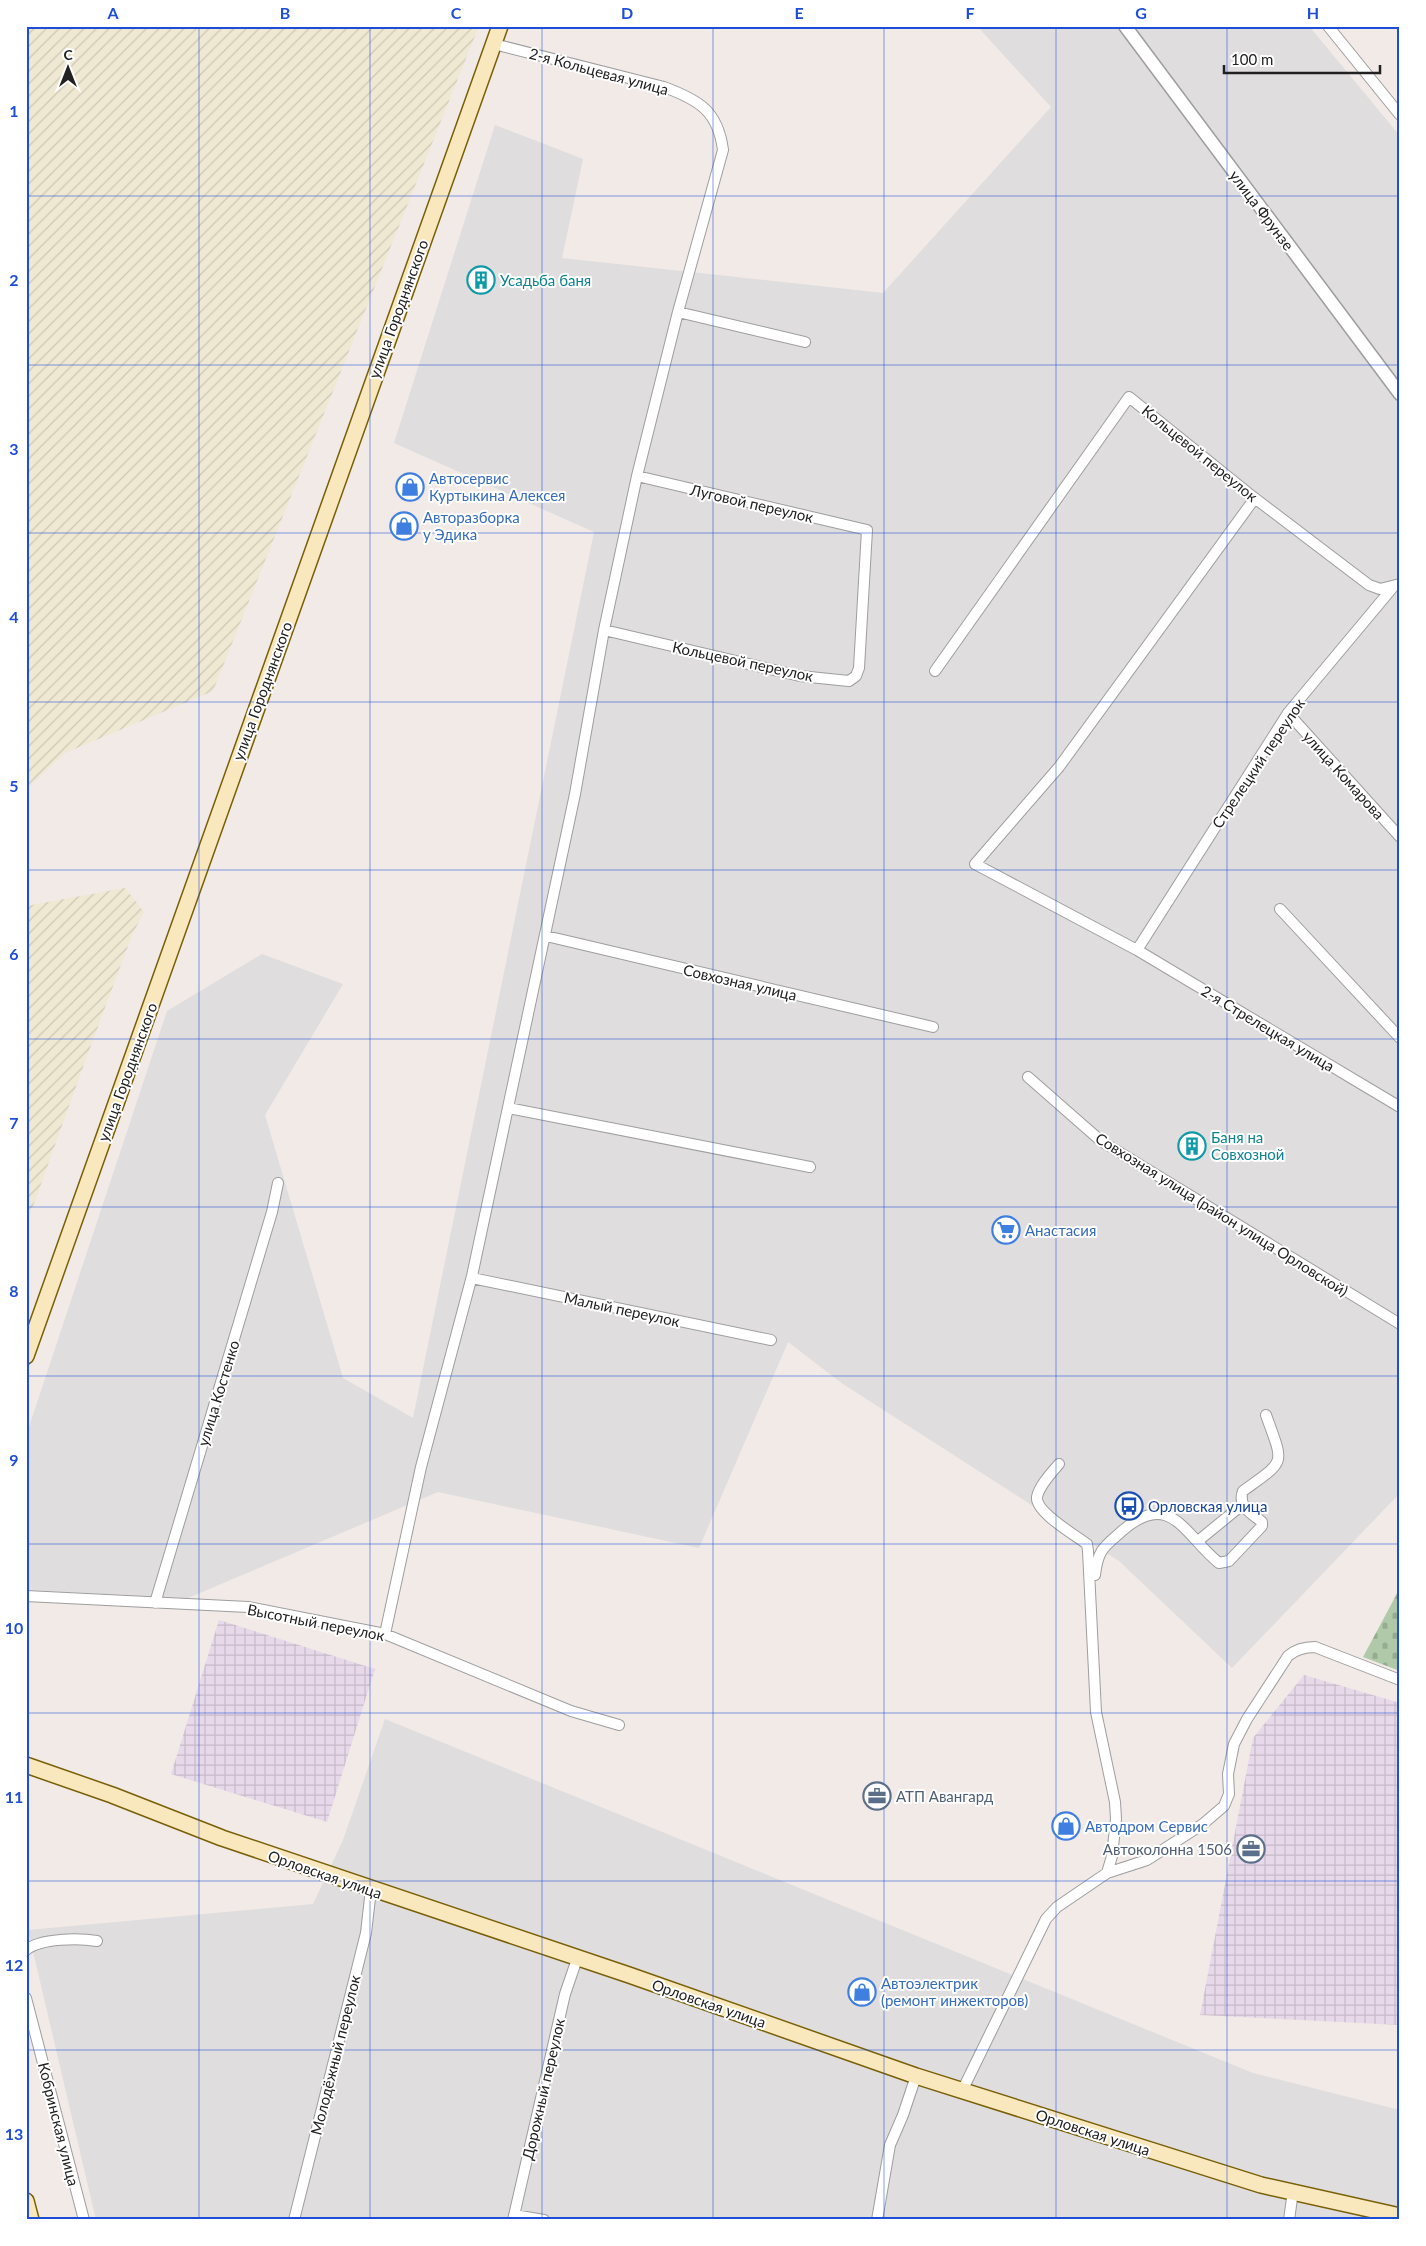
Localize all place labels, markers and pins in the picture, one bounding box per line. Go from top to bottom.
building icon: Усадьба баня [466,265,496,295]
place label: Усадьба баня [500,271,591,289]
place label: Автосервис Куртыкина Алексея [429,469,566,504]
shop icon: Автосервис Куртыкина Алексея [395,472,425,502]
place label: Авторазборка у Эдика [423,508,520,543]
shop icon: Авторазборка у Эдика [389,511,419,541]
place label: Баня на Совхозной [1211,1128,1284,1163]
building icon: Баня на Совхозной [1177,1131,1207,1161]
supermarket icon: Анастасия [991,1215,1021,1245]
place label: Анастасия [1025,1221,1096,1239]
bus stop icon: Орловская улица [1114,1491,1144,1521]
place label: Орловская улица [1148,1497,1267,1515]
office icon: АТП Авангард [862,1781,892,1811]
place label: АТП Авангард [896,1787,993,1805]
shop icon: Автодром Сервис [1051,1811,1081,1841]
place label: Автодром Сервис [1085,1817,1208,1835]
office icon: Автоколонна 1506 [1236,1834,1266,1864]
place label: Автоколонна 1506 [1103,1840,1232,1858]
place label: Автоэлектрик (ремонт инжекторов) [881,1974,1028,2009]
shop icon: Автоэлектрик (ремонт инжекторов) [847,1977,877,2007]

